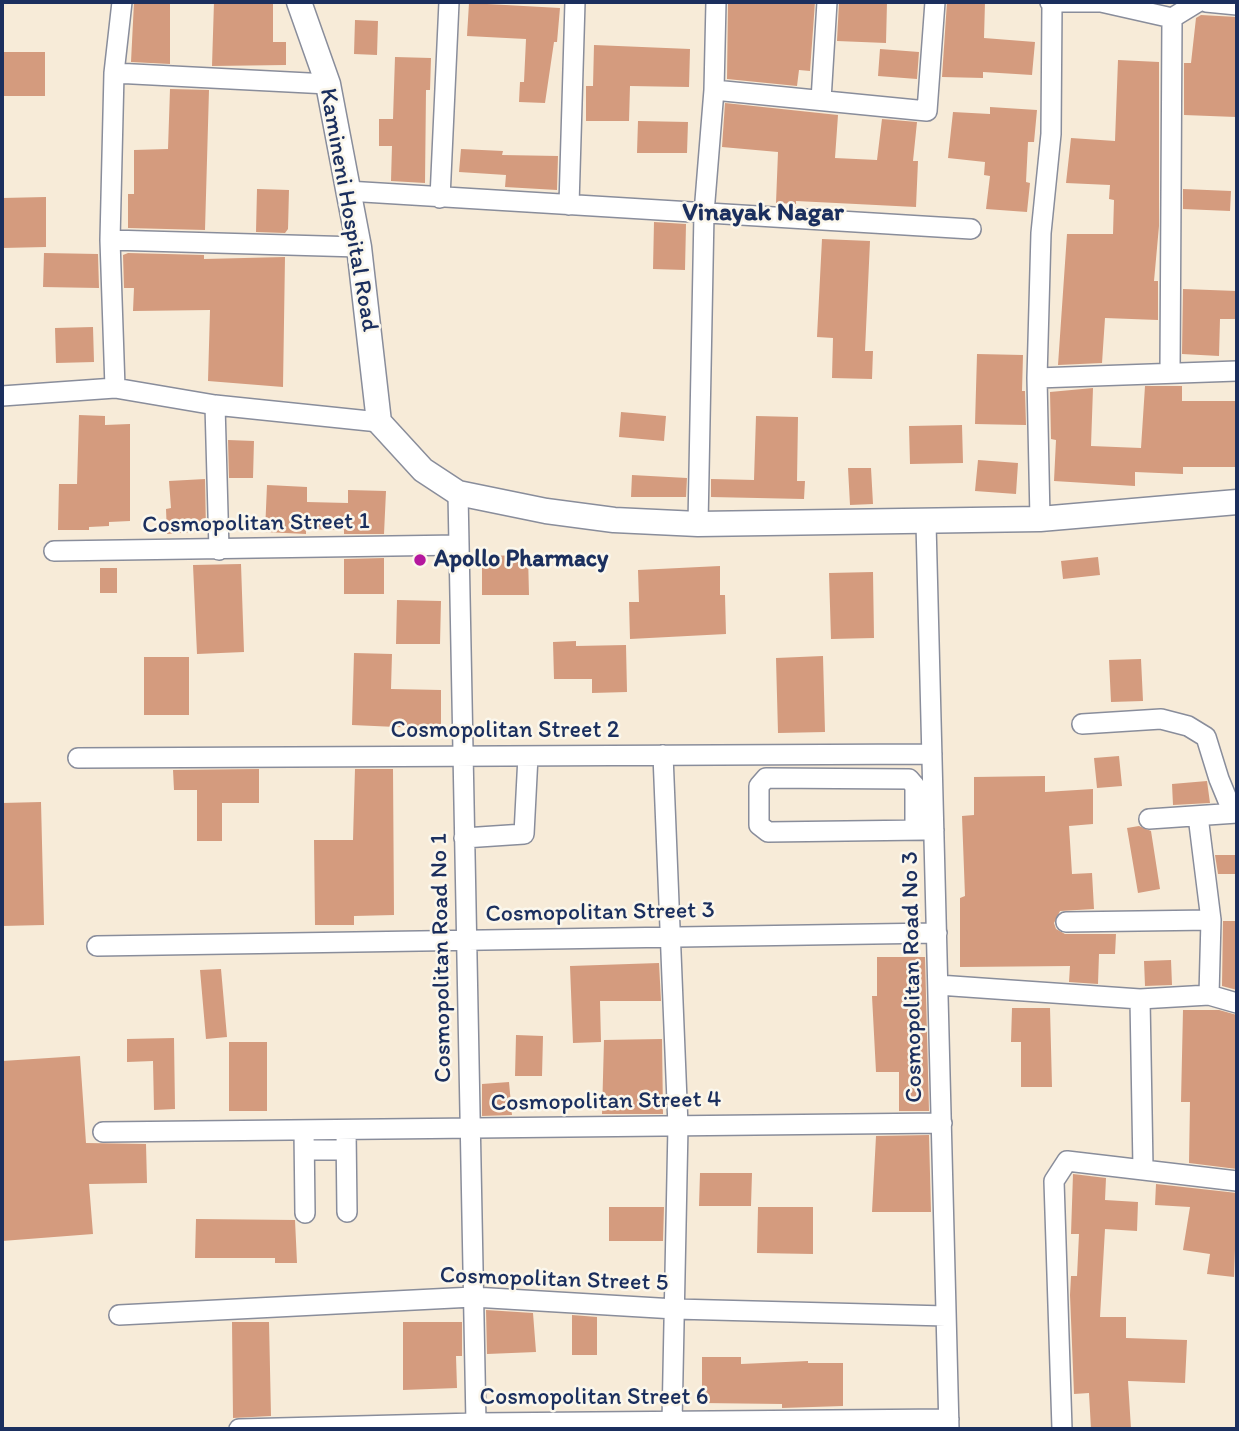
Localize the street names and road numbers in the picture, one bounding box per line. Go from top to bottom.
street label: Kamineni Hospital Road [312,86,384,334]
street label: Cosmopolitan Street 1 [142,508,370,540]
street label: Cosmopolitan Street 2 [391,717,619,745]
street label: Cosmopolitan Road No 1 [425,833,459,1083]
street label: Cosmopolitan Road No 3 [896,851,930,1103]
street label: Cosmopolitan Street 3 [485,897,715,929]
street label: Cosmopolitan Street 4 [490,1086,722,1118]
street label: Cosmopolitan Street 5 [439,1262,669,1298]
street label: Cosmopolitan Street 6 [479,1384,709,1412]

